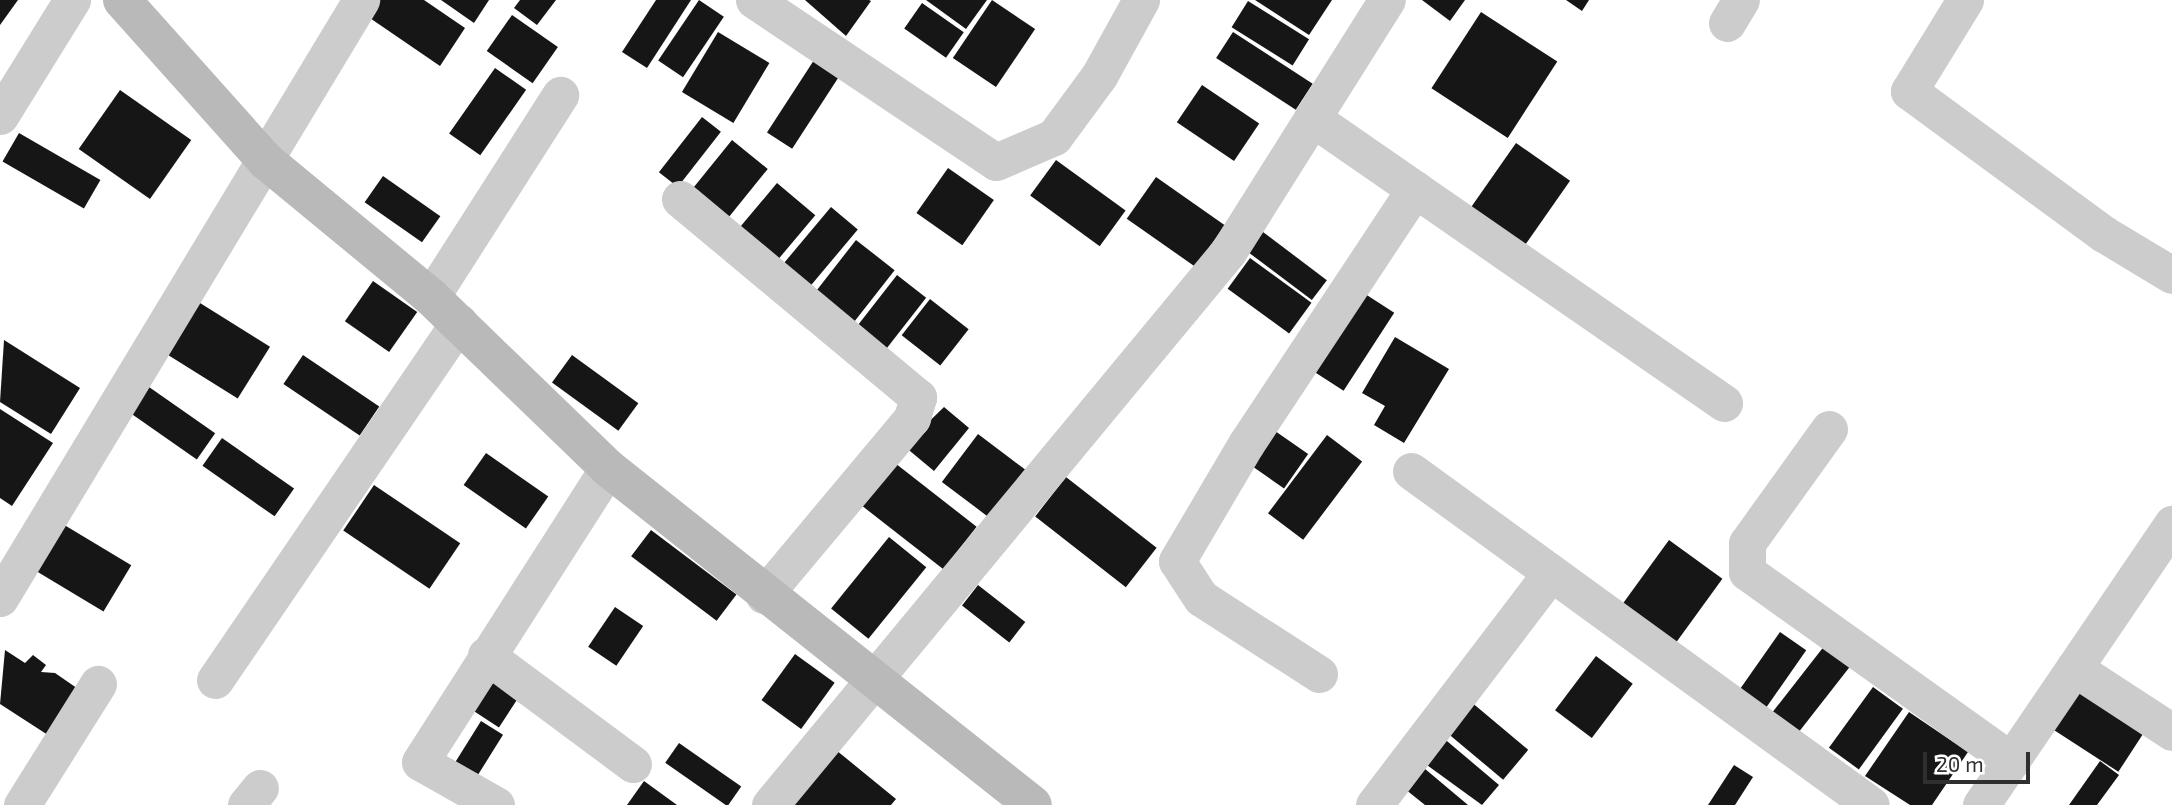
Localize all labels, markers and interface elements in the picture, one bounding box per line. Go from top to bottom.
scale bar [1927,738,2034,782]
text: 20 m [1936,751,1984,776]

